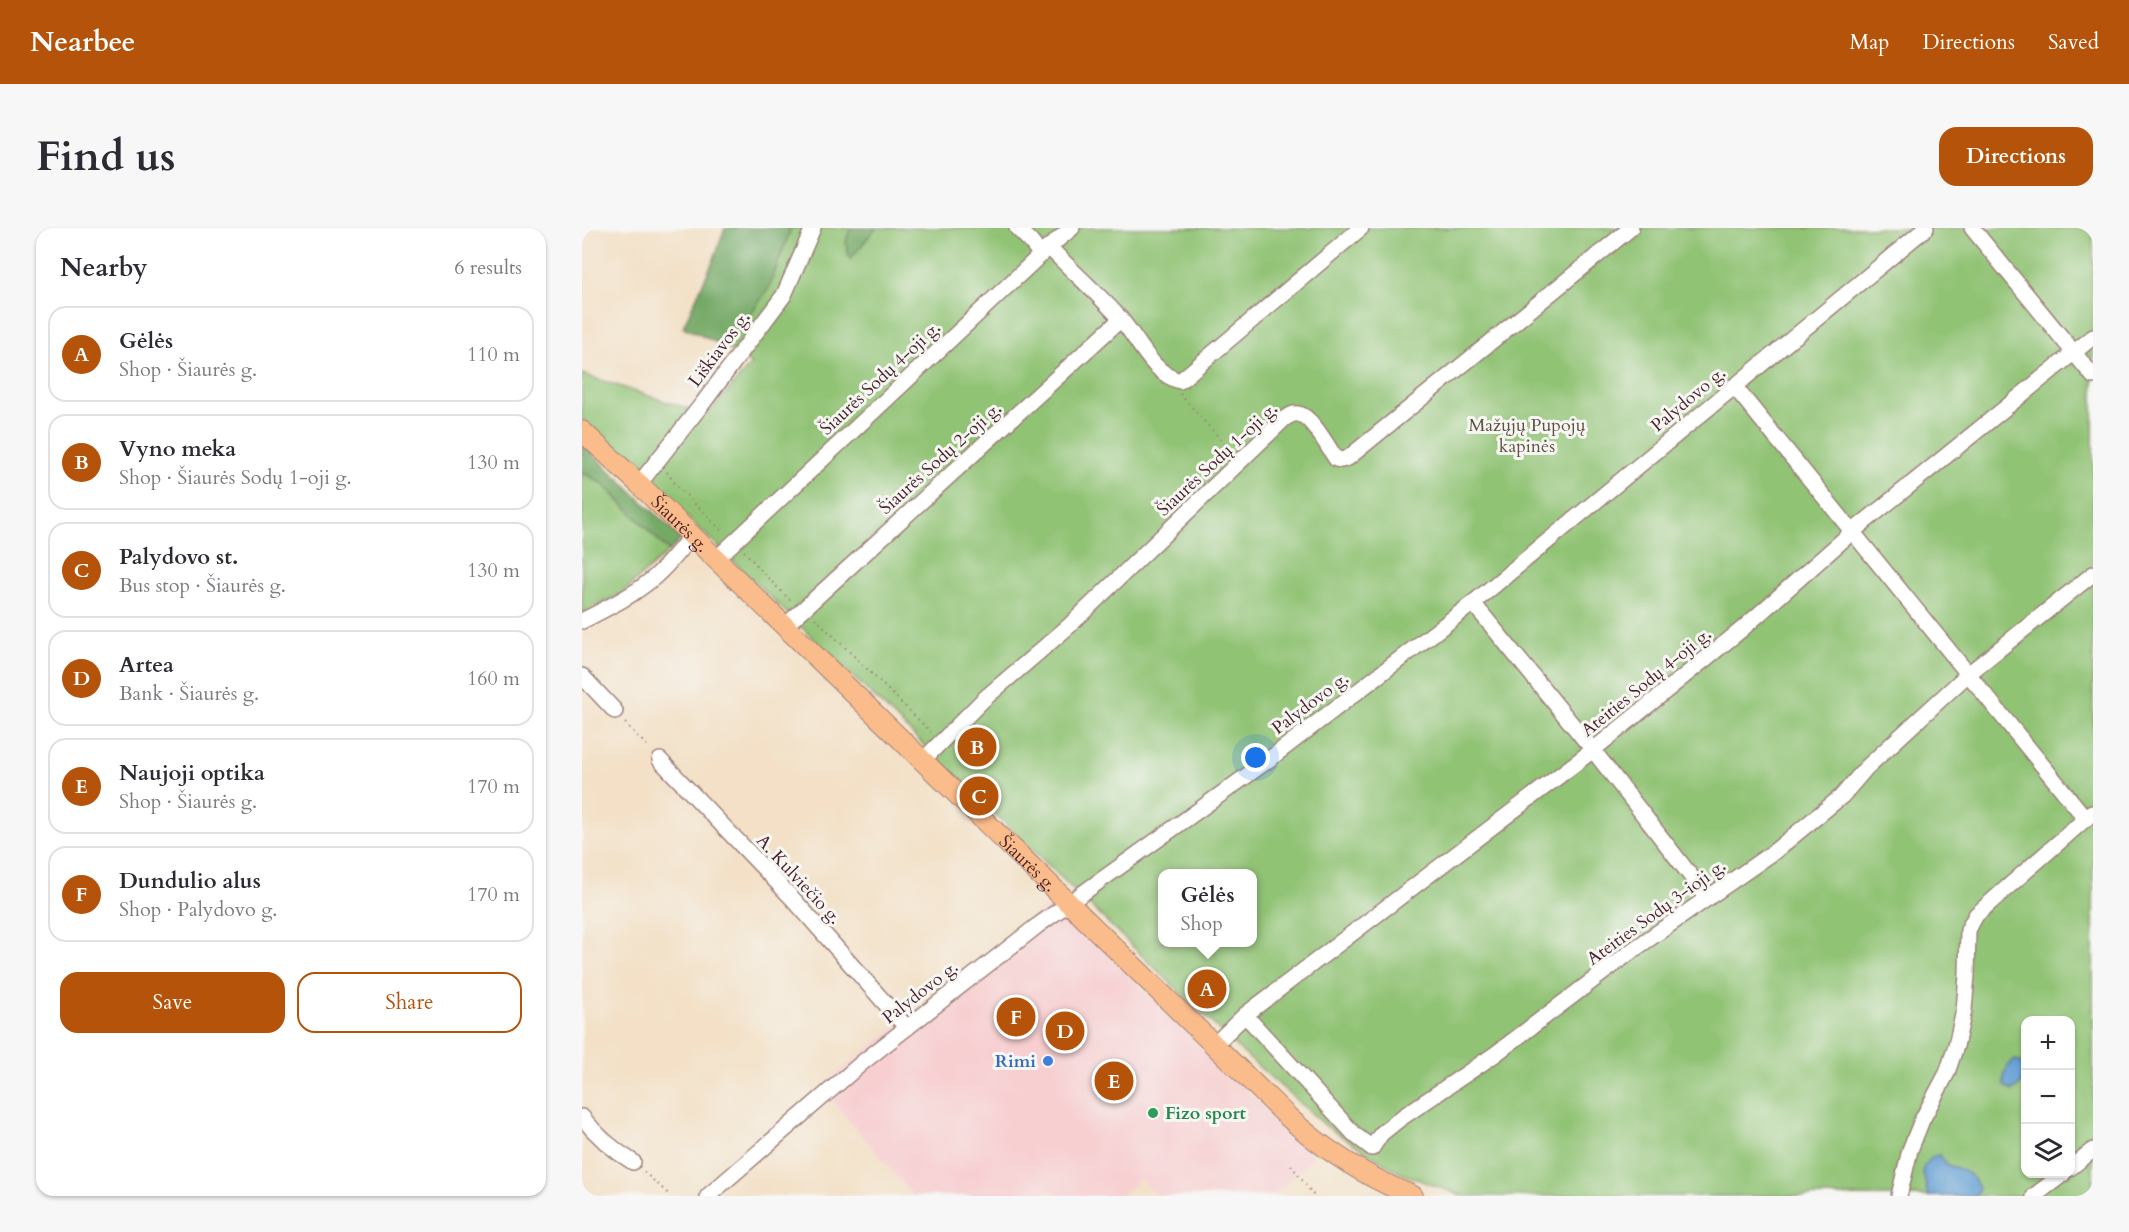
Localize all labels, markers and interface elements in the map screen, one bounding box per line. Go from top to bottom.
text: Nearbee [30,23,135,61]
text: Map [1849,28,1889,57]
text: Directions [1922,28,2015,57]
text: Saved [2048,28,2099,57]
button: Directions [1939,127,2093,186]
text: Find us [36,128,176,185]
text: Nearby [60,250,148,285]
text: 6 results [454,254,522,281]
street label: Liškiavos g. [683,306,756,392]
street label: Šiaurės Sodų 4-oji g. [814,316,946,441]
text: Gėlės [119,326,173,356]
text: A [74,341,89,368]
text: 110 m [467,341,520,368]
text: Shop · Šiaurės g. [119,356,257,383]
street label: Palydovo g. [1646,361,1731,438]
street label: Šiaurės Sodų 2-oji g. [874,397,1007,520]
street label: Šiaurės Sodų 1-oji g. [1151,397,1283,522]
park label: Mažųjų Pupojų kapinės [1468,413,1586,459]
text: Vyno meka [119,434,236,464]
text: B [74,449,89,476]
text: 130 m [467,449,520,476]
text: Shop · Šiaurės Sodų 1-oji g. [119,464,352,491]
street label: Šiaurės g. [645,490,714,558]
text: Palydovo st. [119,542,238,572]
text: C [74,557,89,584]
text: 130 m [467,557,520,584]
text: Bus stop · Šiaurės g. [119,572,286,599]
street label: Ateities Sodų 4-oji g. [1576,622,1717,743]
text: Artea [119,650,174,680]
text: D [73,665,90,692]
text: 160 m [467,665,520,692]
street label: Palydovo g. [1267,666,1354,741]
text: Bank · Šiaurės g. [119,680,259,707]
pin: B [958,724,996,770]
your location [1241,743,1270,772]
text: Naujoji optika [119,758,265,788]
text: E [75,773,88,800]
text: 170 m [467,773,520,800]
pin: C [960,774,998,818]
text: Shop · Šiaurės g. [119,788,257,815]
street label: A. Kulviečio g. [750,829,847,930]
street label: Šiaurės g. [993,830,1062,898]
street label: Ateities Sodų 3-ioji g. [1582,853,1731,971]
text: Dundulio alus [119,866,261,896]
popup [1158,869,1257,947]
text: Gėlės [1180,880,1235,910]
text: F [76,881,87,908]
text: 170 m [467,881,520,908]
text: Shop · Palydovo g. [119,896,277,923]
text: Shop [1180,910,1223,937]
street label: Palydovo g. [877,955,964,1030]
pin: A [1188,966,1226,1011]
button: Save [60,972,285,1033]
button: Share [297,972,522,1033]
pin: F [996,994,1036,1040]
pin: D [1046,1008,1084,1054]
map controls [2021,1016,2075,1178]
button: + [2021,1016,2075,1070]
place label: Rimi [995,1049,1036,1074]
marker: Rimi [1041,1054,1055,1068]
pin: E [1094,1058,1134,1104]
button: − [2021,1070,2075,1124]
place label: Fizo sport [1165,1101,1247,1126]
marker: Fizo sport [1146,1106,1160,1120]
button: layers [2021,1124,2075,1178]

